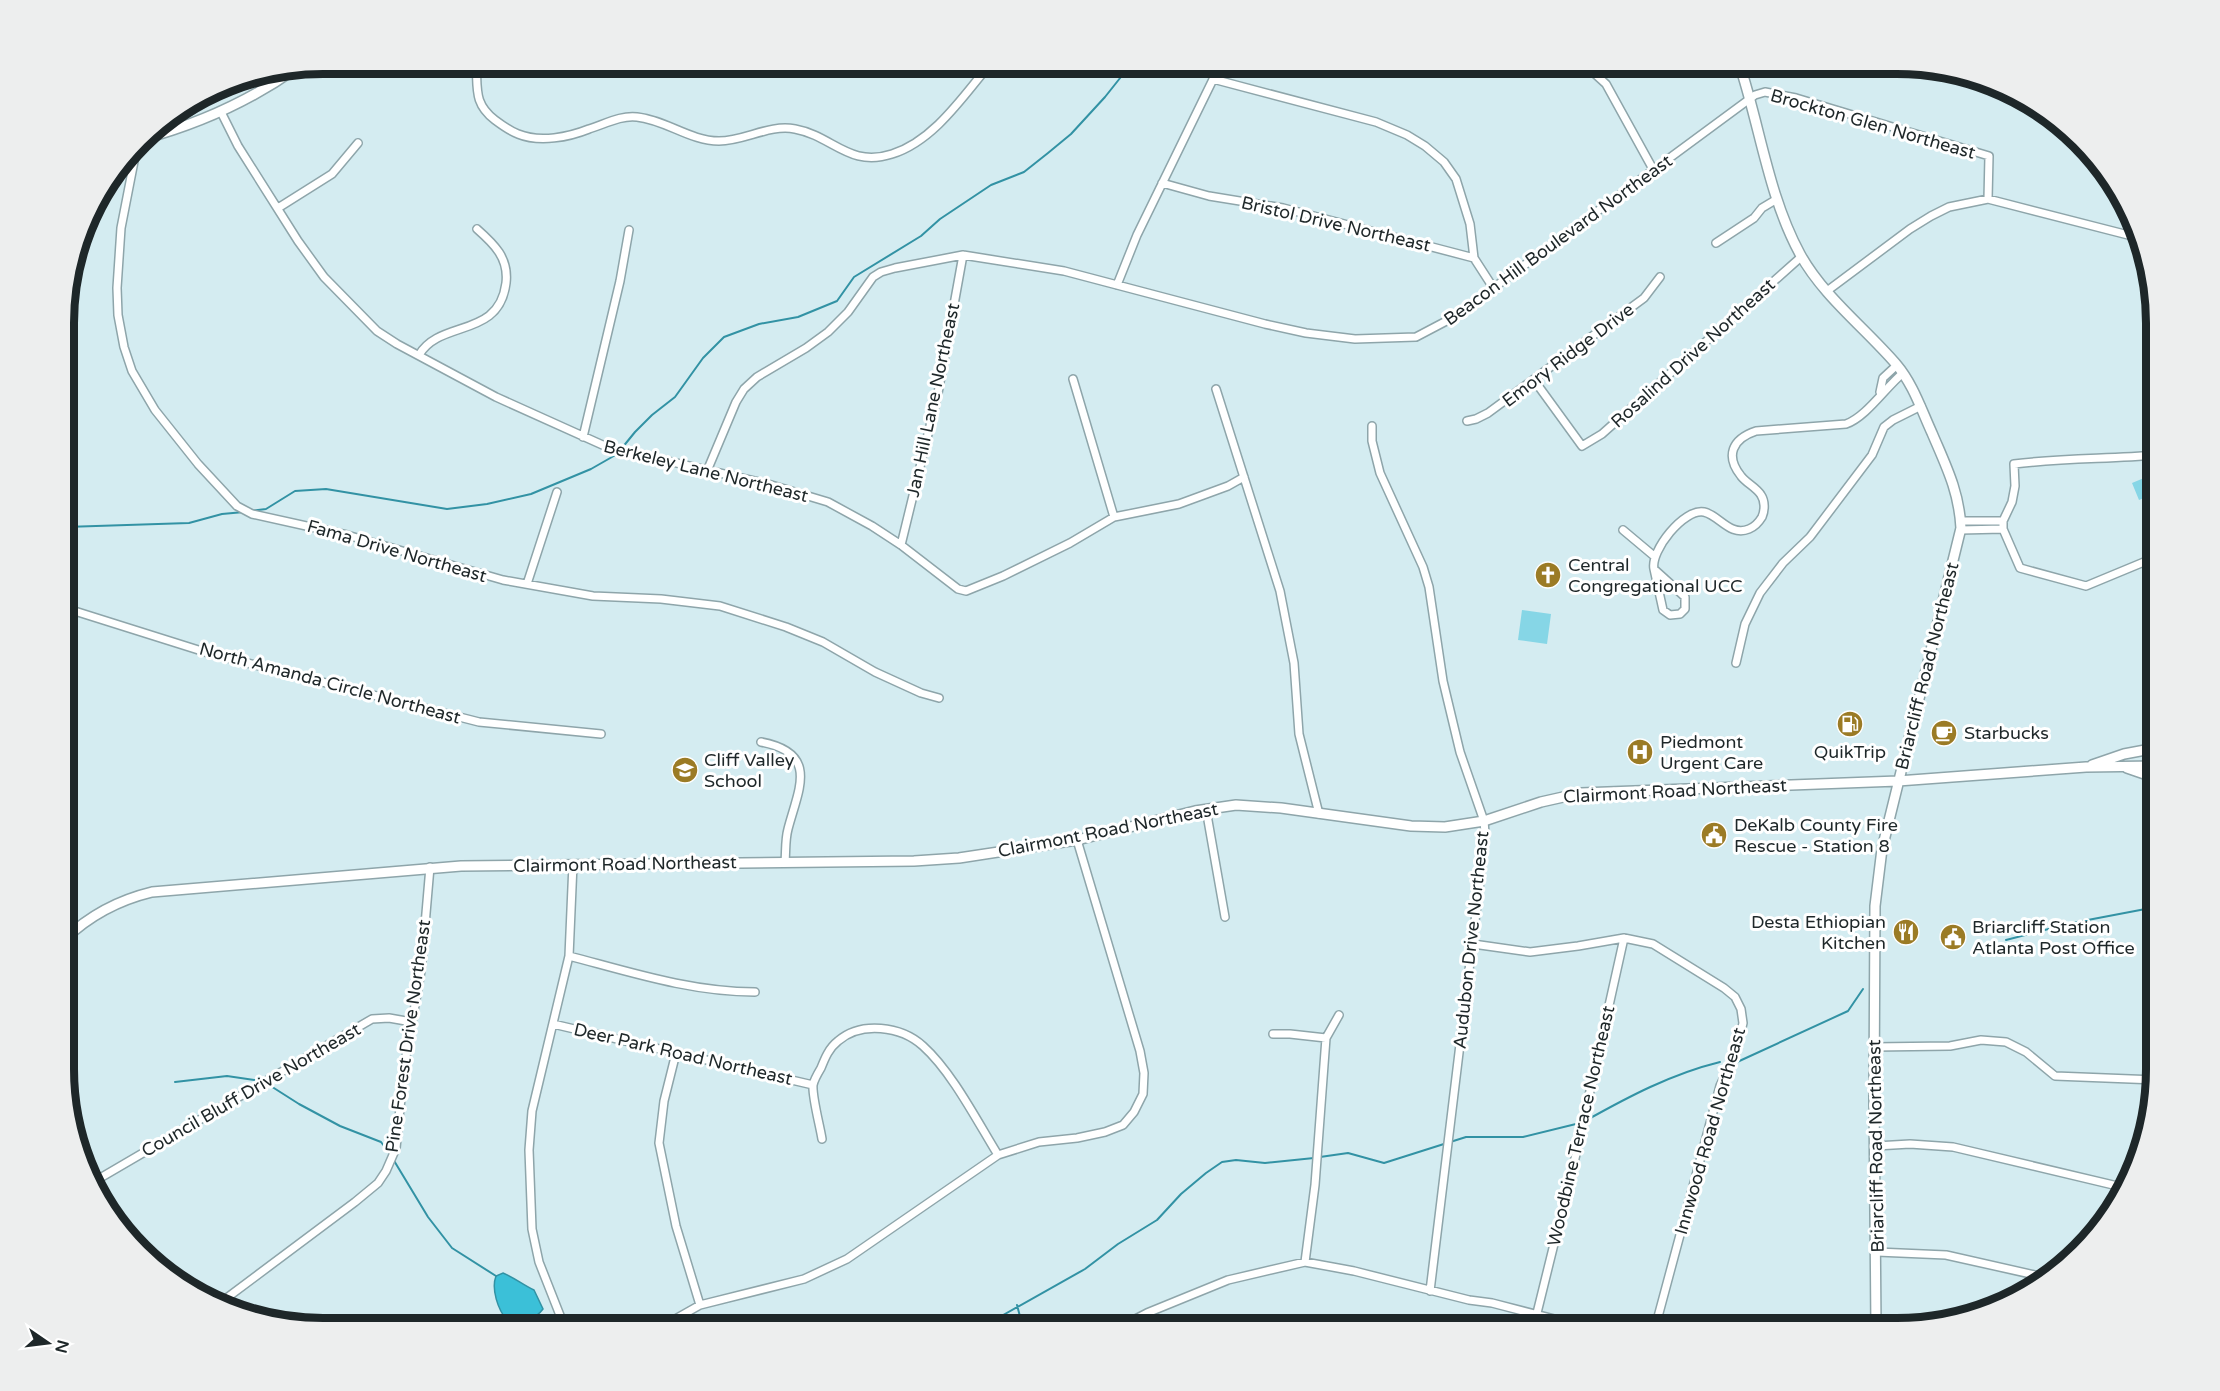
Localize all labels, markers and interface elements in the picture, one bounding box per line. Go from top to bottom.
street label: Brockton Glen Northeast [1768,84,1978,164]
street label: Beacon Hill Boulevard Northeast [1439,150,1677,330]
street label: Bristol Drive Northeast [1239,191,1433,257]
street label: Rosalind Drive Northeast [1606,273,1780,432]
street label: Emory Ridge Drive [1498,298,1638,412]
street label: Jan Hill Lane Northeast [902,301,964,499]
street label: Berkeley Lane Northeast [601,435,811,507]
street label: Fama Drive Northeast [305,515,489,587]
place label: Central Congregational UCC [1568,554,1742,597]
church icon: Central Congregational UCC [1533,560,1563,590]
street label: Briarcliff Road Northeast [1891,560,1963,772]
street label: North Amanda Circle Northeast [197,637,463,729]
fuel station icon: QuikTrip [1835,709,1865,739]
cafe icon: Starbucks [1929,718,1959,748]
place label: Starbucks [1964,722,2049,744]
place label: Piedmont Urgent Care [1660,731,1763,774]
hospital icon: Piedmont Urgent Care [1625,737,1655,767]
place label: QuikTrip [1814,741,1886,763]
place label: Cliff Valley School [704,749,795,792]
school or university icon: Cliff Valley School [670,755,700,785]
street label: Clairmont Road Northeast [1563,774,1787,808]
street label: Clairmont Road Northeast [996,798,1220,862]
place label: DeKalb County Fire Rescue - Station 8 [1734,814,1898,857]
public building icon: DeKalb County Fire Rescue - Station 8 [1699,820,1729,850]
street label: Audubon Drive Northeast [1449,830,1493,1050]
street label: Clairmont Road Northeast [513,851,737,877]
place label: Desta Ethiopian Kitchen [1751,911,1886,954]
place label: Briarcliff Station Atlanta Post Office [1972,916,2135,959]
restaurant icon: Desta Ethiopian Kitchen [1891,917,1921,947]
street label: Pine Forest Drive Northeast [381,918,435,1154]
public building icon: Briarcliff Station Atlanta Post Office [1938,922,1968,952]
street label: Woodbine Terrace Northeast [1543,1003,1619,1248]
street label: Council Bluff Drive Northeast [138,1018,365,1162]
street label: Deer Park Road Northeast [571,1018,795,1090]
street label: Innwood Road Northeast [1670,1025,1750,1237]
street label: Briarcliff Road Northeast [1863,1039,1889,1253]
north arrow [18,1313,78,1373]
text: N [50,1338,73,1355]

